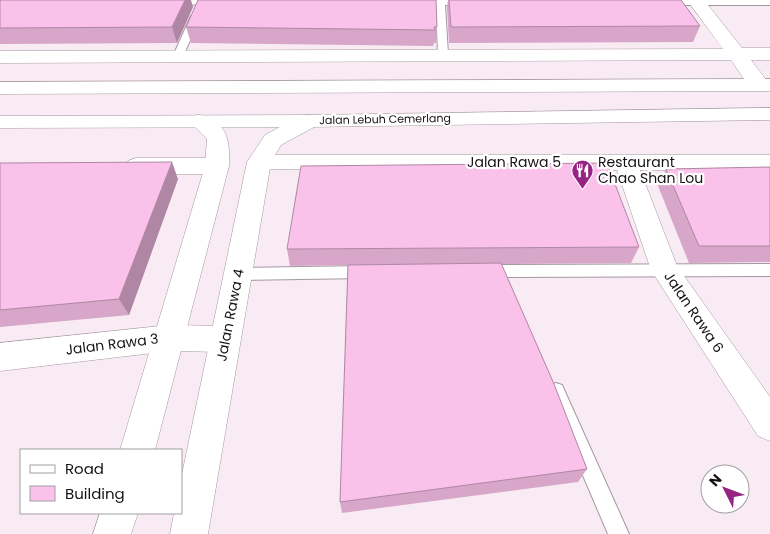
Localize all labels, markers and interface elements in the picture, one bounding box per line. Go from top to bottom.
street label: Jalan Lebuh Cemerlang [319,110,451,128]
street label: Jalan Rawa 5 [467,152,561,172]
place label: Restaurant Chao Shan Lou [598,152,703,188]
restaurant icon: Restaurant Chao Shan Lou [570,158,594,189]
street label: Jalan Rawa 4 [211,267,249,363]
street label: Jalan Rawa 6 [659,267,729,357]
street label: Jalan Rawa 3 [64,328,160,360]
legend [20,449,182,514]
text: Road [65,458,104,479]
north arrow [700,464,750,514]
text: N [704,470,726,491]
text: Building [65,483,125,504]

